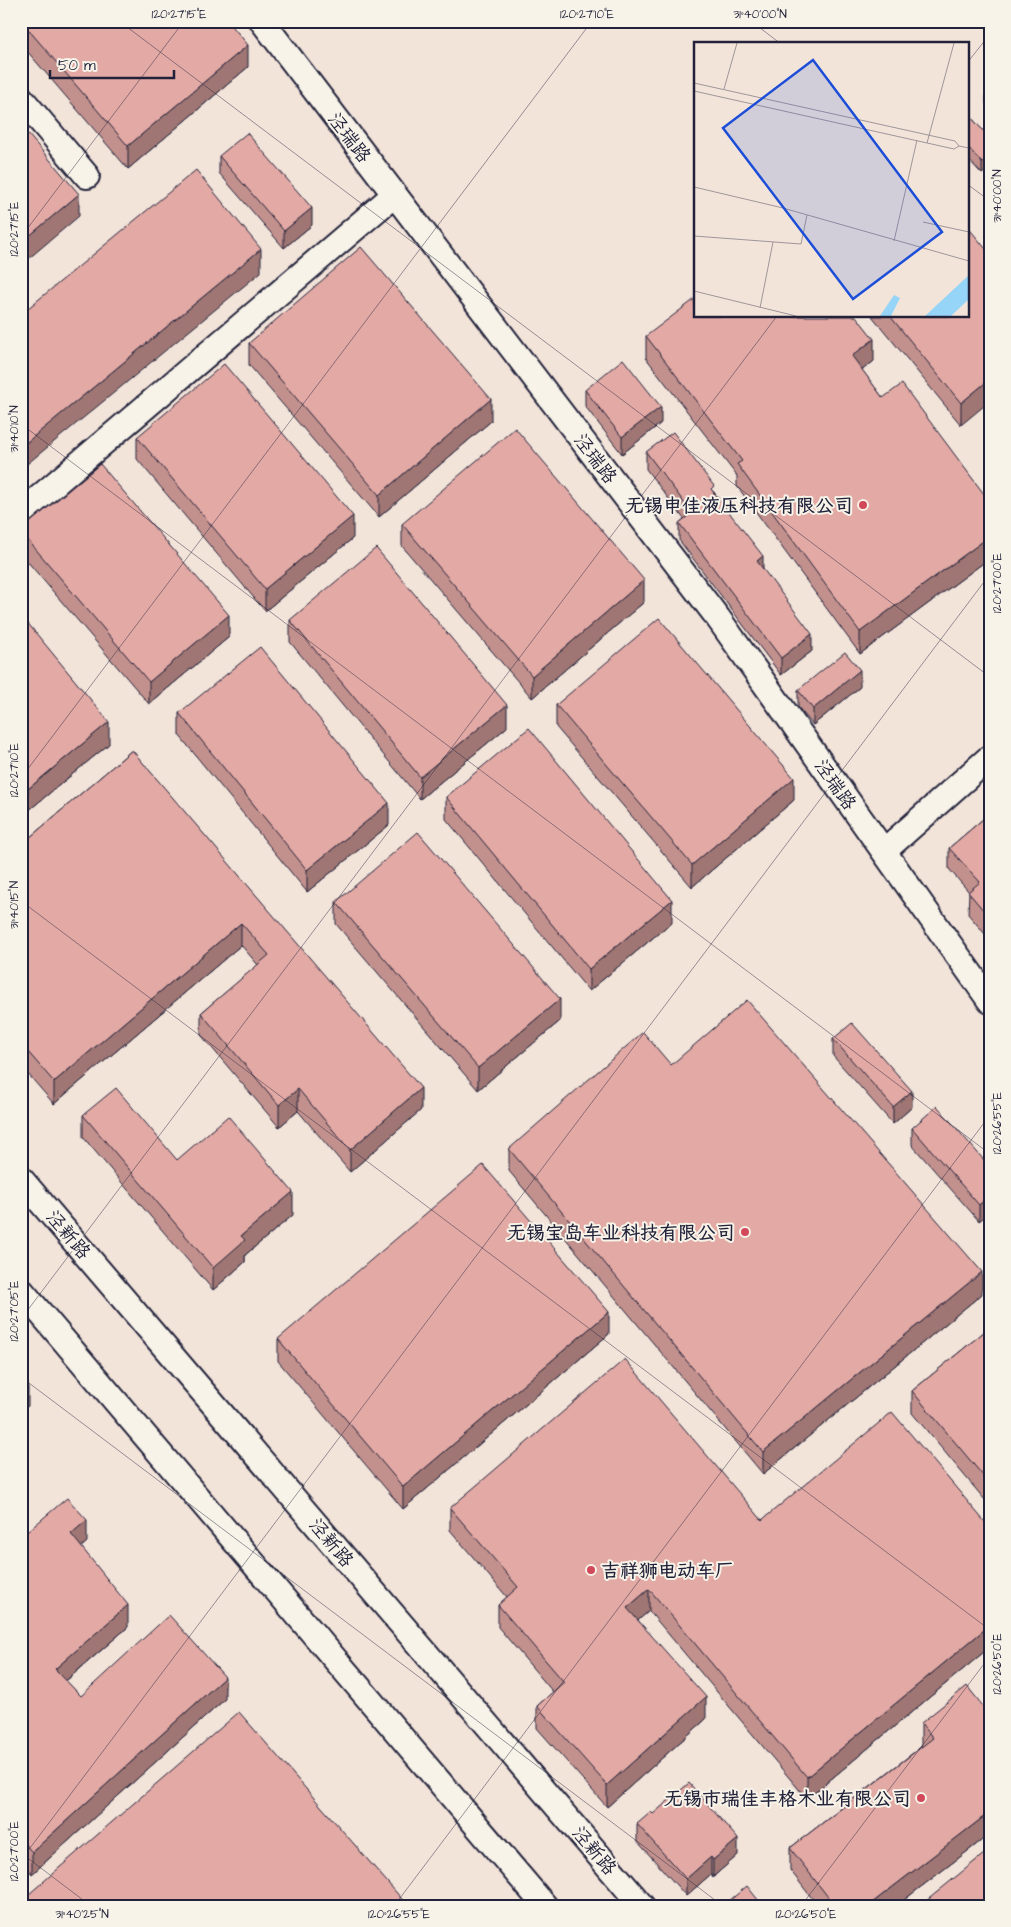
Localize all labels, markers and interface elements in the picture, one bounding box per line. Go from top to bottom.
text: 120°27'15"E [152,6,206,23]
text: 120°27'10"E [560,6,614,23]
text: 31°40'00"N [733,6,787,23]
inset map [694,42,968,318]
scale bar [50,48,174,80]
text: 50 m [58,55,96,76]
street label: 泾瑞路 [321,107,377,169]
text: 31°40'00"N [989,169,1006,223]
text: 120°27'15"E [6,202,23,256]
text: 31°40'10"N [6,405,23,453]
street label: 泾瑞路 [567,428,623,490]
place label: 无锡申佳液压科技有限公司 [625,493,853,520]
marker: 无锡申佳液压科技有限公司 [857,499,869,511]
text: 120°27'00"E [989,553,1006,613]
text: 120°27'10"E [6,743,23,797]
street label: 泾瑞路 [807,754,862,816]
text: 31°40'15"N [6,880,23,929]
text: 120°26'55"E [989,1092,1006,1154]
street label: 泾新路 [39,1204,97,1265]
place label: 无锡宝岛车业科技有限公司 [507,1220,735,1247]
marker: 无锡宝岛车业科技有限公司 [739,1226,751,1238]
text: 120°27'05"E [6,1281,23,1341]
street label: 泾新路 [302,1512,360,1573]
place label: 吉祥狮电动车厂 [601,1558,734,1585]
marker: 吉祥狮电动车厂 [585,1564,597,1576]
text: 120°26'50"E [989,1634,1006,1694]
place label: 无锡市瑞佳丰格木业有限公司 [664,1786,911,1813]
marker: 无锡市瑞佳丰格木业有限公司 [915,1792,927,1804]
street label: 泾新路 [565,1820,623,1881]
text: 120°27'00"E [6,1821,23,1881]
text: 31°40'25"N [55,1906,109,1923]
text: 120°26'55"E [368,1906,430,1923]
text: 120°26'50"E [776,1906,836,1923]

